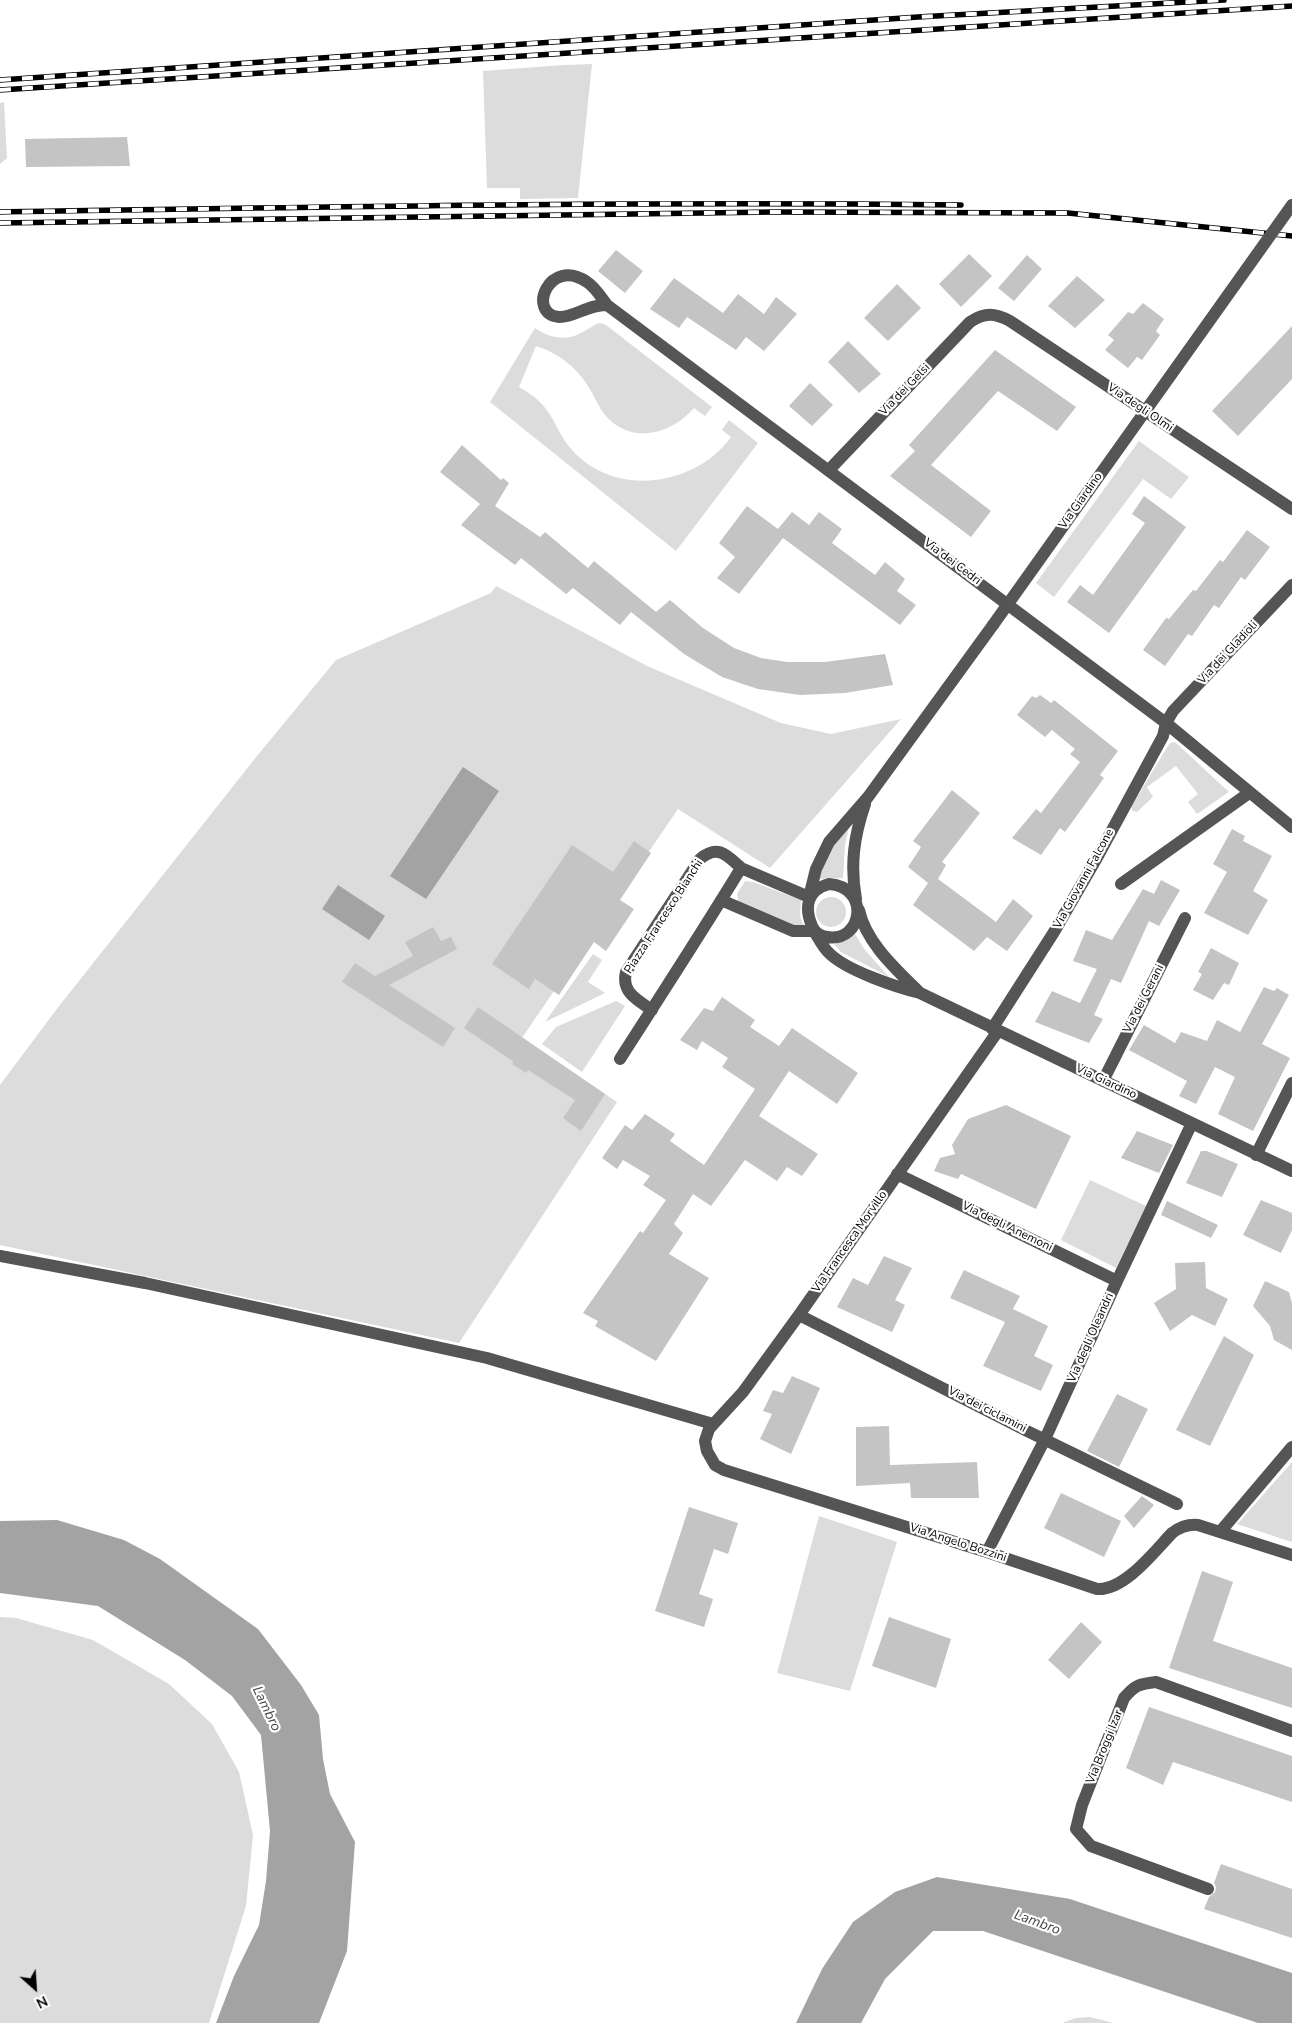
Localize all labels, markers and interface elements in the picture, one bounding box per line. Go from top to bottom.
street label: Via dei Gelsi [877,361,933,419]
street label: Via degli Olmi [1104,381,1176,435]
street label: Via Giardino [1056,470,1106,532]
street label: Via dei Cedri [921,536,983,588]
street label: Via dei Gladioli [1195,618,1261,688]
street label: Via Giovanni Falcone [1051,827,1117,931]
street label: Piazza Francesco Bianchi [622,857,706,977]
street label: Via dei Gerani [1121,962,1167,1036]
street label: Via Giardino [1073,1062,1139,1102]
street label: Via Francesca Morvillo [809,1188,891,1296]
street label: Via degli Anemoni [959,1199,1055,1255]
street label: Via degli Oleandri [1065,1291,1117,1385]
street label: Via dei ciclamini [945,1384,1029,1436]
street label: Via Angelo Bozzini [908,1521,1008,1565]
water label: Lambro [248,1684,284,1734]
street label: Via Broggi Izar [1084,1708,1126,1786]
water label: Lambro [1012,1907,1062,1939]
north arrow [10,1963,60,2013]
text: N [33,1991,51,2013]

